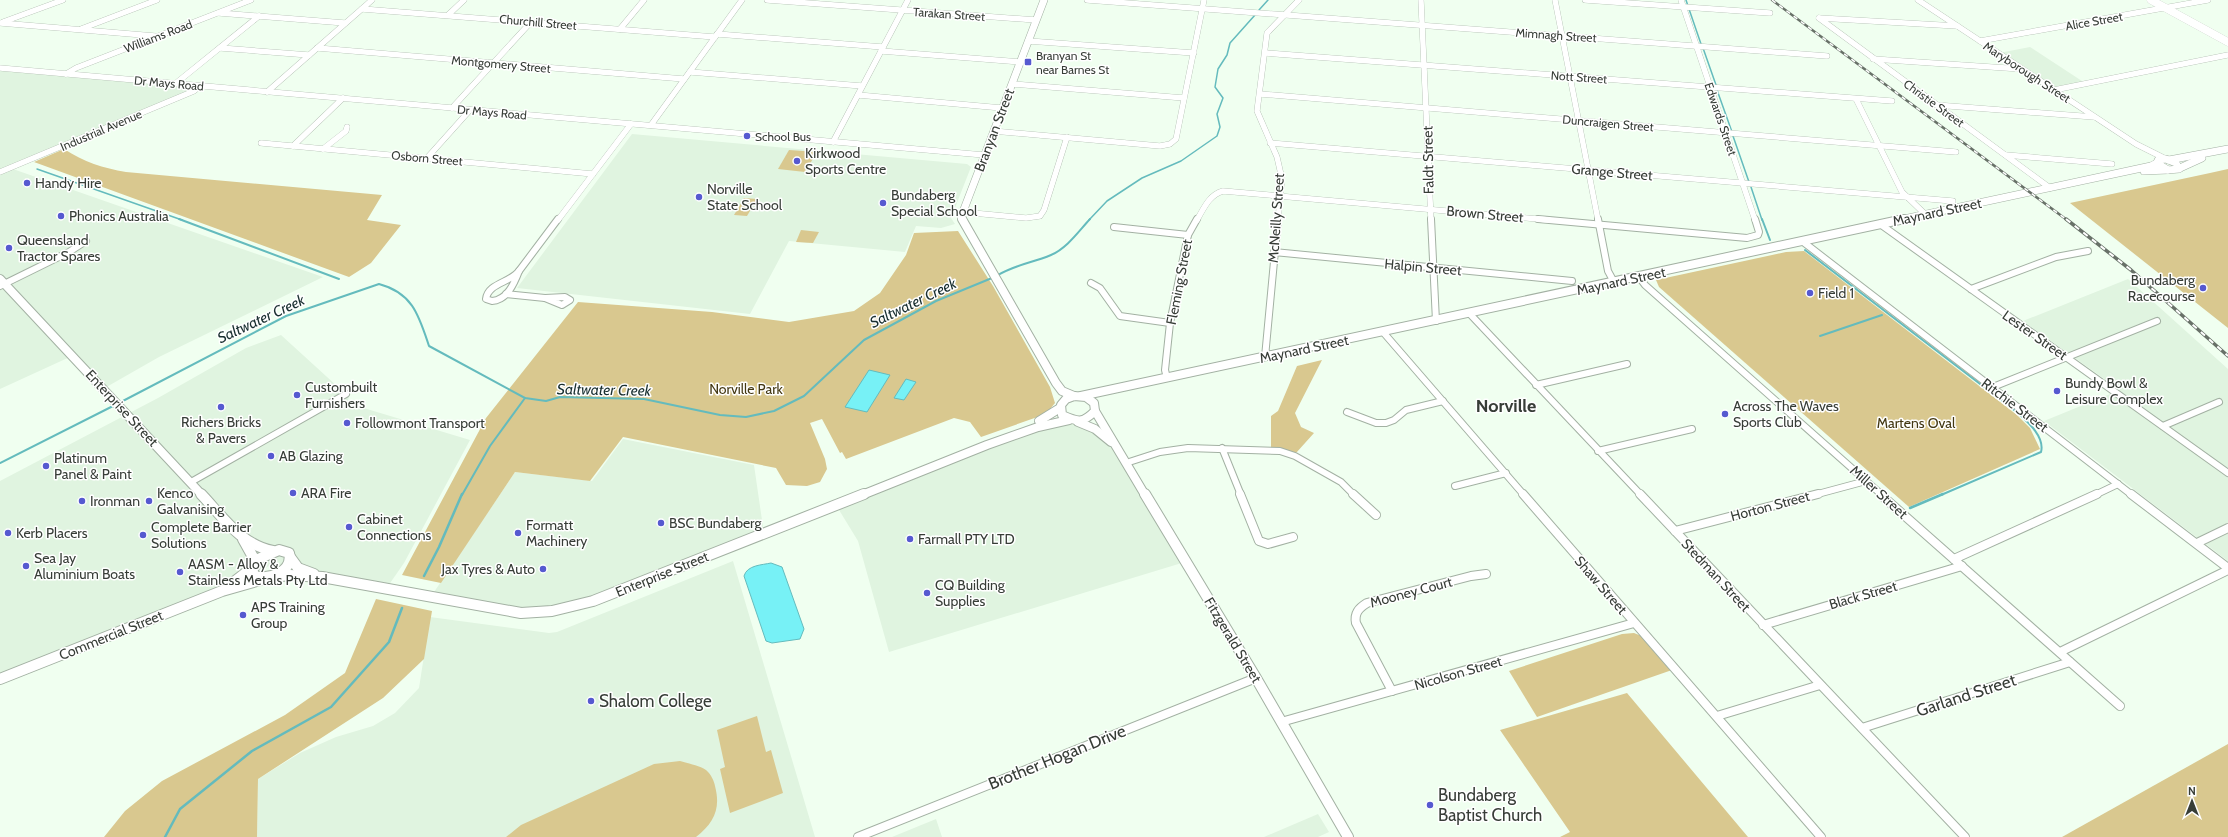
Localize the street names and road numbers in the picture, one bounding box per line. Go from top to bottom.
street label: Tarakan Street [912,4,986,24]
street label: Alice Street [2064,9,2124,33]
street label: Churchill Street [499,11,577,33]
street label: Williams Road [122,16,194,56]
street label: Mimnagh Street [1515,25,1597,45]
street label: Maryborough Street [1981,38,2073,106]
street label: Montgomery Street [451,52,551,76]
street label: Nott Street [1550,68,1608,86]
street label: Dr Mays Road [133,72,205,94]
street label: Christie Street [1901,76,1967,130]
street label: Edwards Street [1701,80,1741,158]
street label: Branyan Street [970,86,1018,174]
street label: Dr Mays Road [456,101,528,123]
street label: Industrial Avenue [58,106,144,154]
street label: Duncraigen Street [1562,112,1654,134]
street label: Faldt Street [1418,126,1438,194]
street label: Osborn Street [391,147,463,169]
street label: Grange Street [1571,159,1654,185]
street label: McNeilly Street [1264,172,1288,263]
street label: Maynard Street [1891,194,1983,230]
street label: Brown Street [1446,202,1525,226]
street label: Fleming Street [1162,237,1196,326]
street label: Halpin Street [1384,255,1463,279]
street label: Maynard Street [1575,263,1667,299]
street label: Lester Street [1999,306,2071,364]
street label: Maynard Street [1258,331,1350,367]
street label: Enterprise Street [82,366,162,450]
street label: Ritchie Street [1978,374,2052,436]
street label: Miller Street [1846,461,1912,523]
street label: Horton Street [1728,487,1812,525]
street label: Stedman Street [1678,535,1755,616]
street label: Enterprise Street [613,547,711,601]
street label: Shaw Street [1571,552,1631,618]
street label: Mooney Court [1368,572,1454,612]
street label: Black Street [1827,577,1899,613]
street label: Fitzgerald Street [1200,594,1266,686]
street label: Commercial Street [56,606,166,664]
street label: Nicolson Street [1412,652,1504,694]
street label: Garland Street [1914,669,2019,721]
street label: Brother Hogan Drive [985,720,1129,794]

